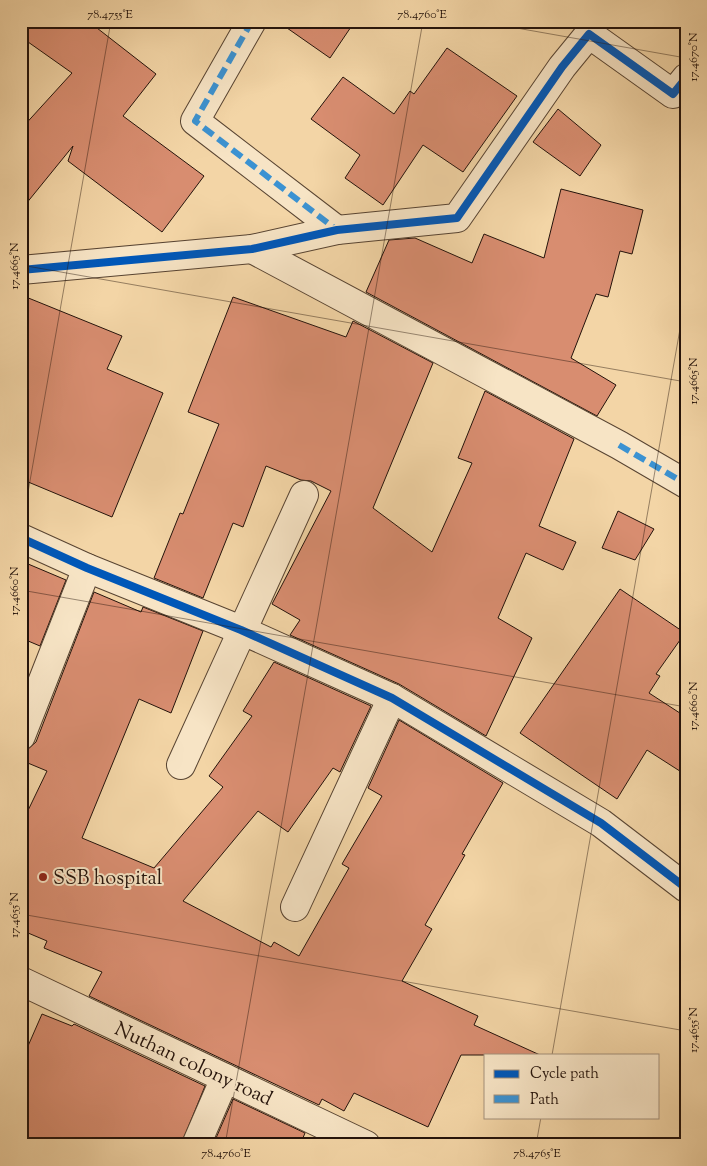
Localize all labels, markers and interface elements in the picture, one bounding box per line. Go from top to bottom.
text: 78.4755°E [87,6,134,24]
text: 78.4760°E [397,6,447,24]
text: 17.4670°N [685,32,703,82]
text: 17.4665°N [6,242,24,290]
text: 17.4665°N [685,357,703,405]
text: 17.4660°N [6,566,24,616]
text: 17.4660°N [685,681,703,731]
place label: SSB hospital [53,865,163,894]
marker: SSB hospital [37,871,49,883]
text: 17.4655°N [6,892,24,938]
text: 17.4655°N [685,1007,703,1053]
street label: Nuthan colony road [109,1016,277,1115]
legend [484,1054,660,1118]
text: Cycle path [530,1064,599,1085]
text: Path [530,1090,559,1111]
text: 78.4760°E [201,1145,251,1163]
text: 78.4765°E [513,1145,561,1163]

